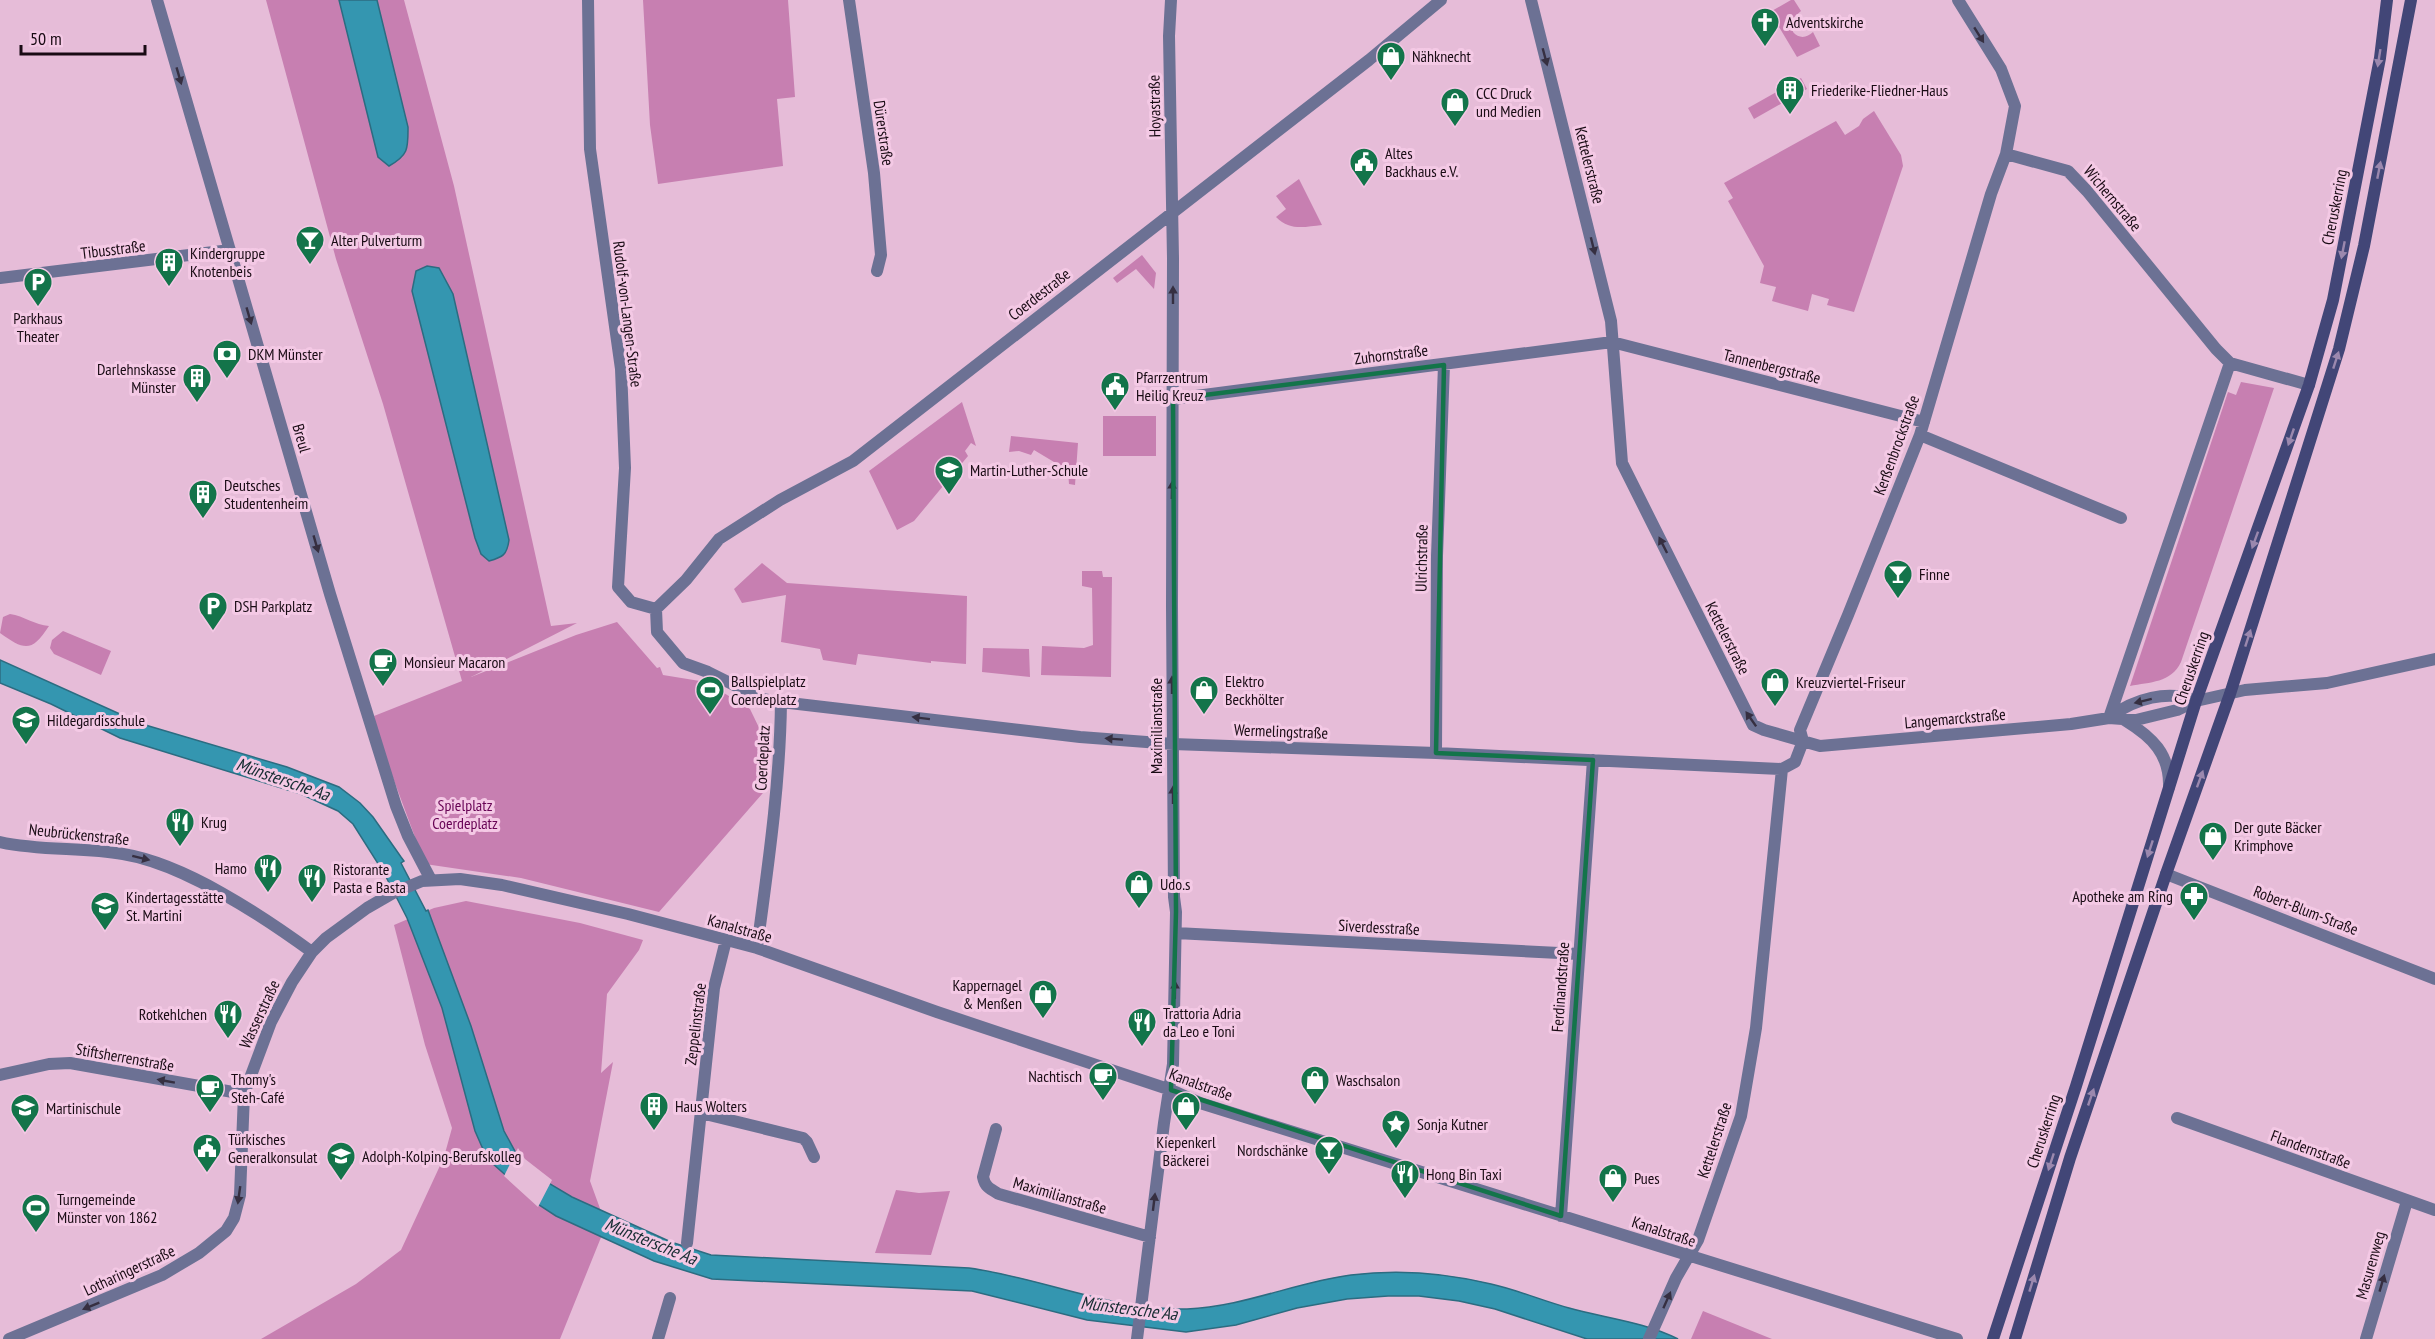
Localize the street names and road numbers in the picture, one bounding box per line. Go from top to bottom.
street label: Hoyastraße [1143,74,1165,138]
street label: Dürerstraße [870,99,898,167]
street label: Kettelerstraße [1571,124,1609,206]
street label: Wichernstraße [2080,161,2146,235]
street label: Cheruskerring [2317,168,2351,246]
street label: Tibusstraße [80,235,146,263]
street label: Rudolf-von-Langen-Straße [609,240,647,388]
street label: Coerdestraße [1004,264,1074,324]
street label: Zuhornstraße [1353,340,1429,368]
street label: Tannenbergstraße [1721,344,1823,388]
street label: Kerßenbrockstraße [1869,392,1923,498]
street label: Breul [288,421,316,455]
street label: Ulrichstraße [1410,524,1432,592]
street label: Kettelerstraße [1701,598,1755,678]
street label: Cheruskerring [2169,629,2213,707]
street label: Maximilianstraße [1146,678,1166,774]
street label: Langemarckstraße [1904,704,2006,732]
street label: Wermelingstraße [1234,719,1328,743]
street label: Coerdeplatz [750,725,774,791]
street label: Neubrückenstraße [28,819,130,849]
street label: Robert-Blum-Straße [2251,881,2361,939]
street label: Kanalstraße [705,909,775,947]
street label: Siverdesstraße [1338,915,1420,939]
street label: Ferdinandstraße [1547,941,1573,1033]
street label: Wasserstraße [234,976,284,1052]
street label: Zeppelinstraße [680,982,710,1066]
street label: Stiftsherrenstraße [74,1039,176,1075]
street label: Kanalstraße [1167,1063,1235,1105]
street label: Cheruskerring [2022,1092,2064,1170]
street label: Kettelerstraße [1692,1099,1736,1181]
street label: Flandernstraße [2268,1125,2354,1173]
street label: Maximilianstraße [1011,1172,1109,1218]
street label: Kanalstraße [1629,1211,1699,1251]
street label: Masurenweg [2351,1229,2389,1301]
street label: Lotharingerstraße [80,1240,178,1300]

